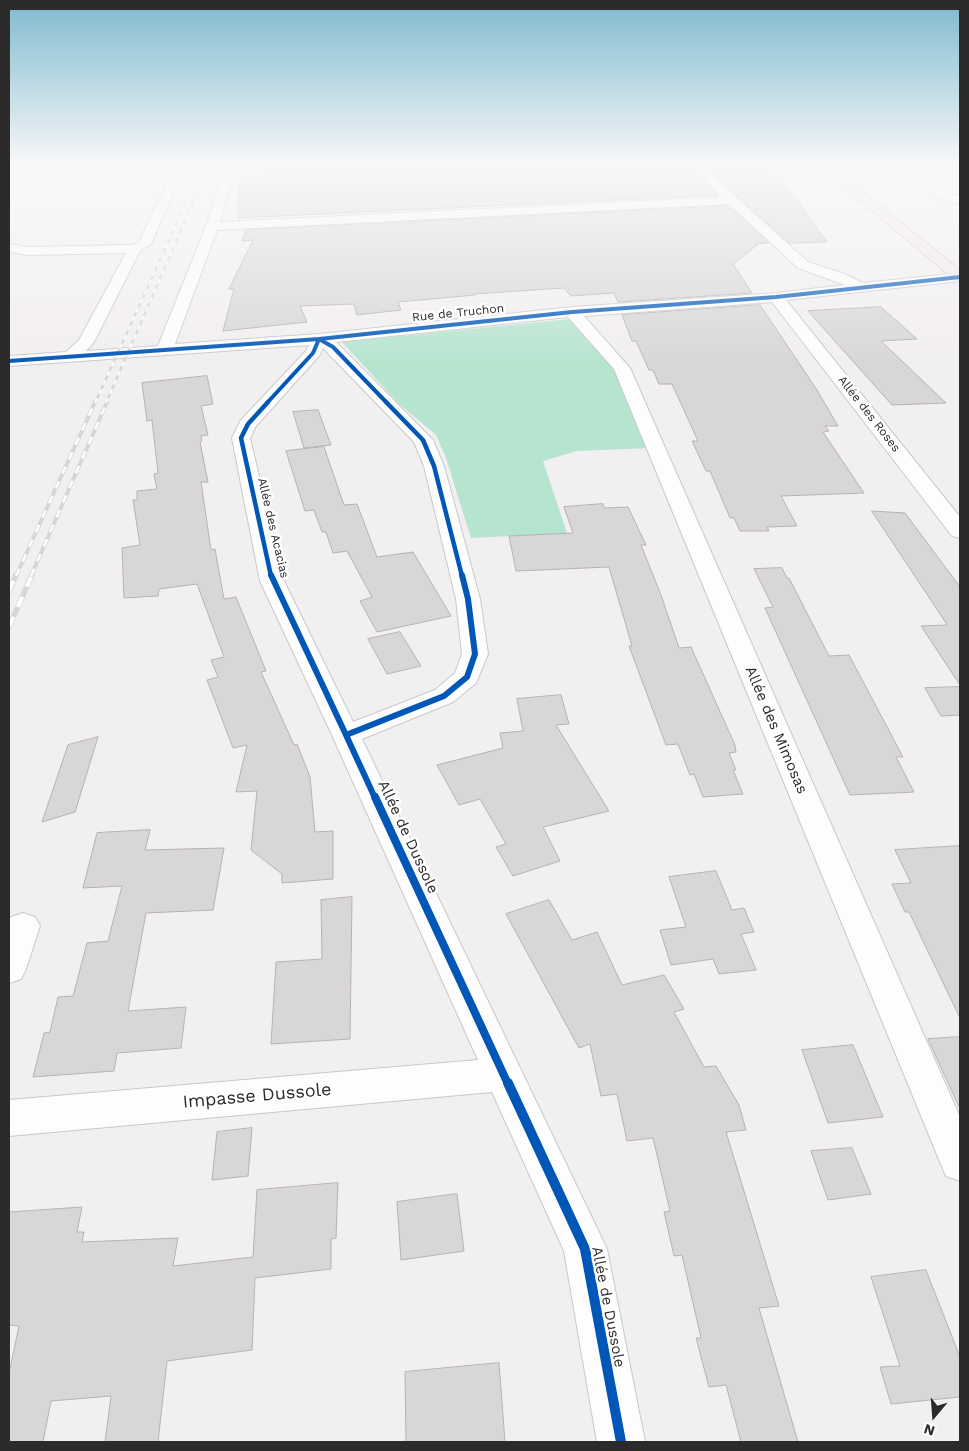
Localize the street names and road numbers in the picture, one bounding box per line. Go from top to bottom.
street label: Rue de Truchon [411,301,505,325]
street label: Allée des Roses [835,373,903,455]
street label: Allée des Acacias [254,476,292,580]
street label: Allée des Mimosas [741,663,811,797]
street label: Allée de Dussole [374,778,442,896]
street label: Impasse Dussole [182,1079,332,1113]
street label: Allée de Dussole [587,1245,629,1369]

